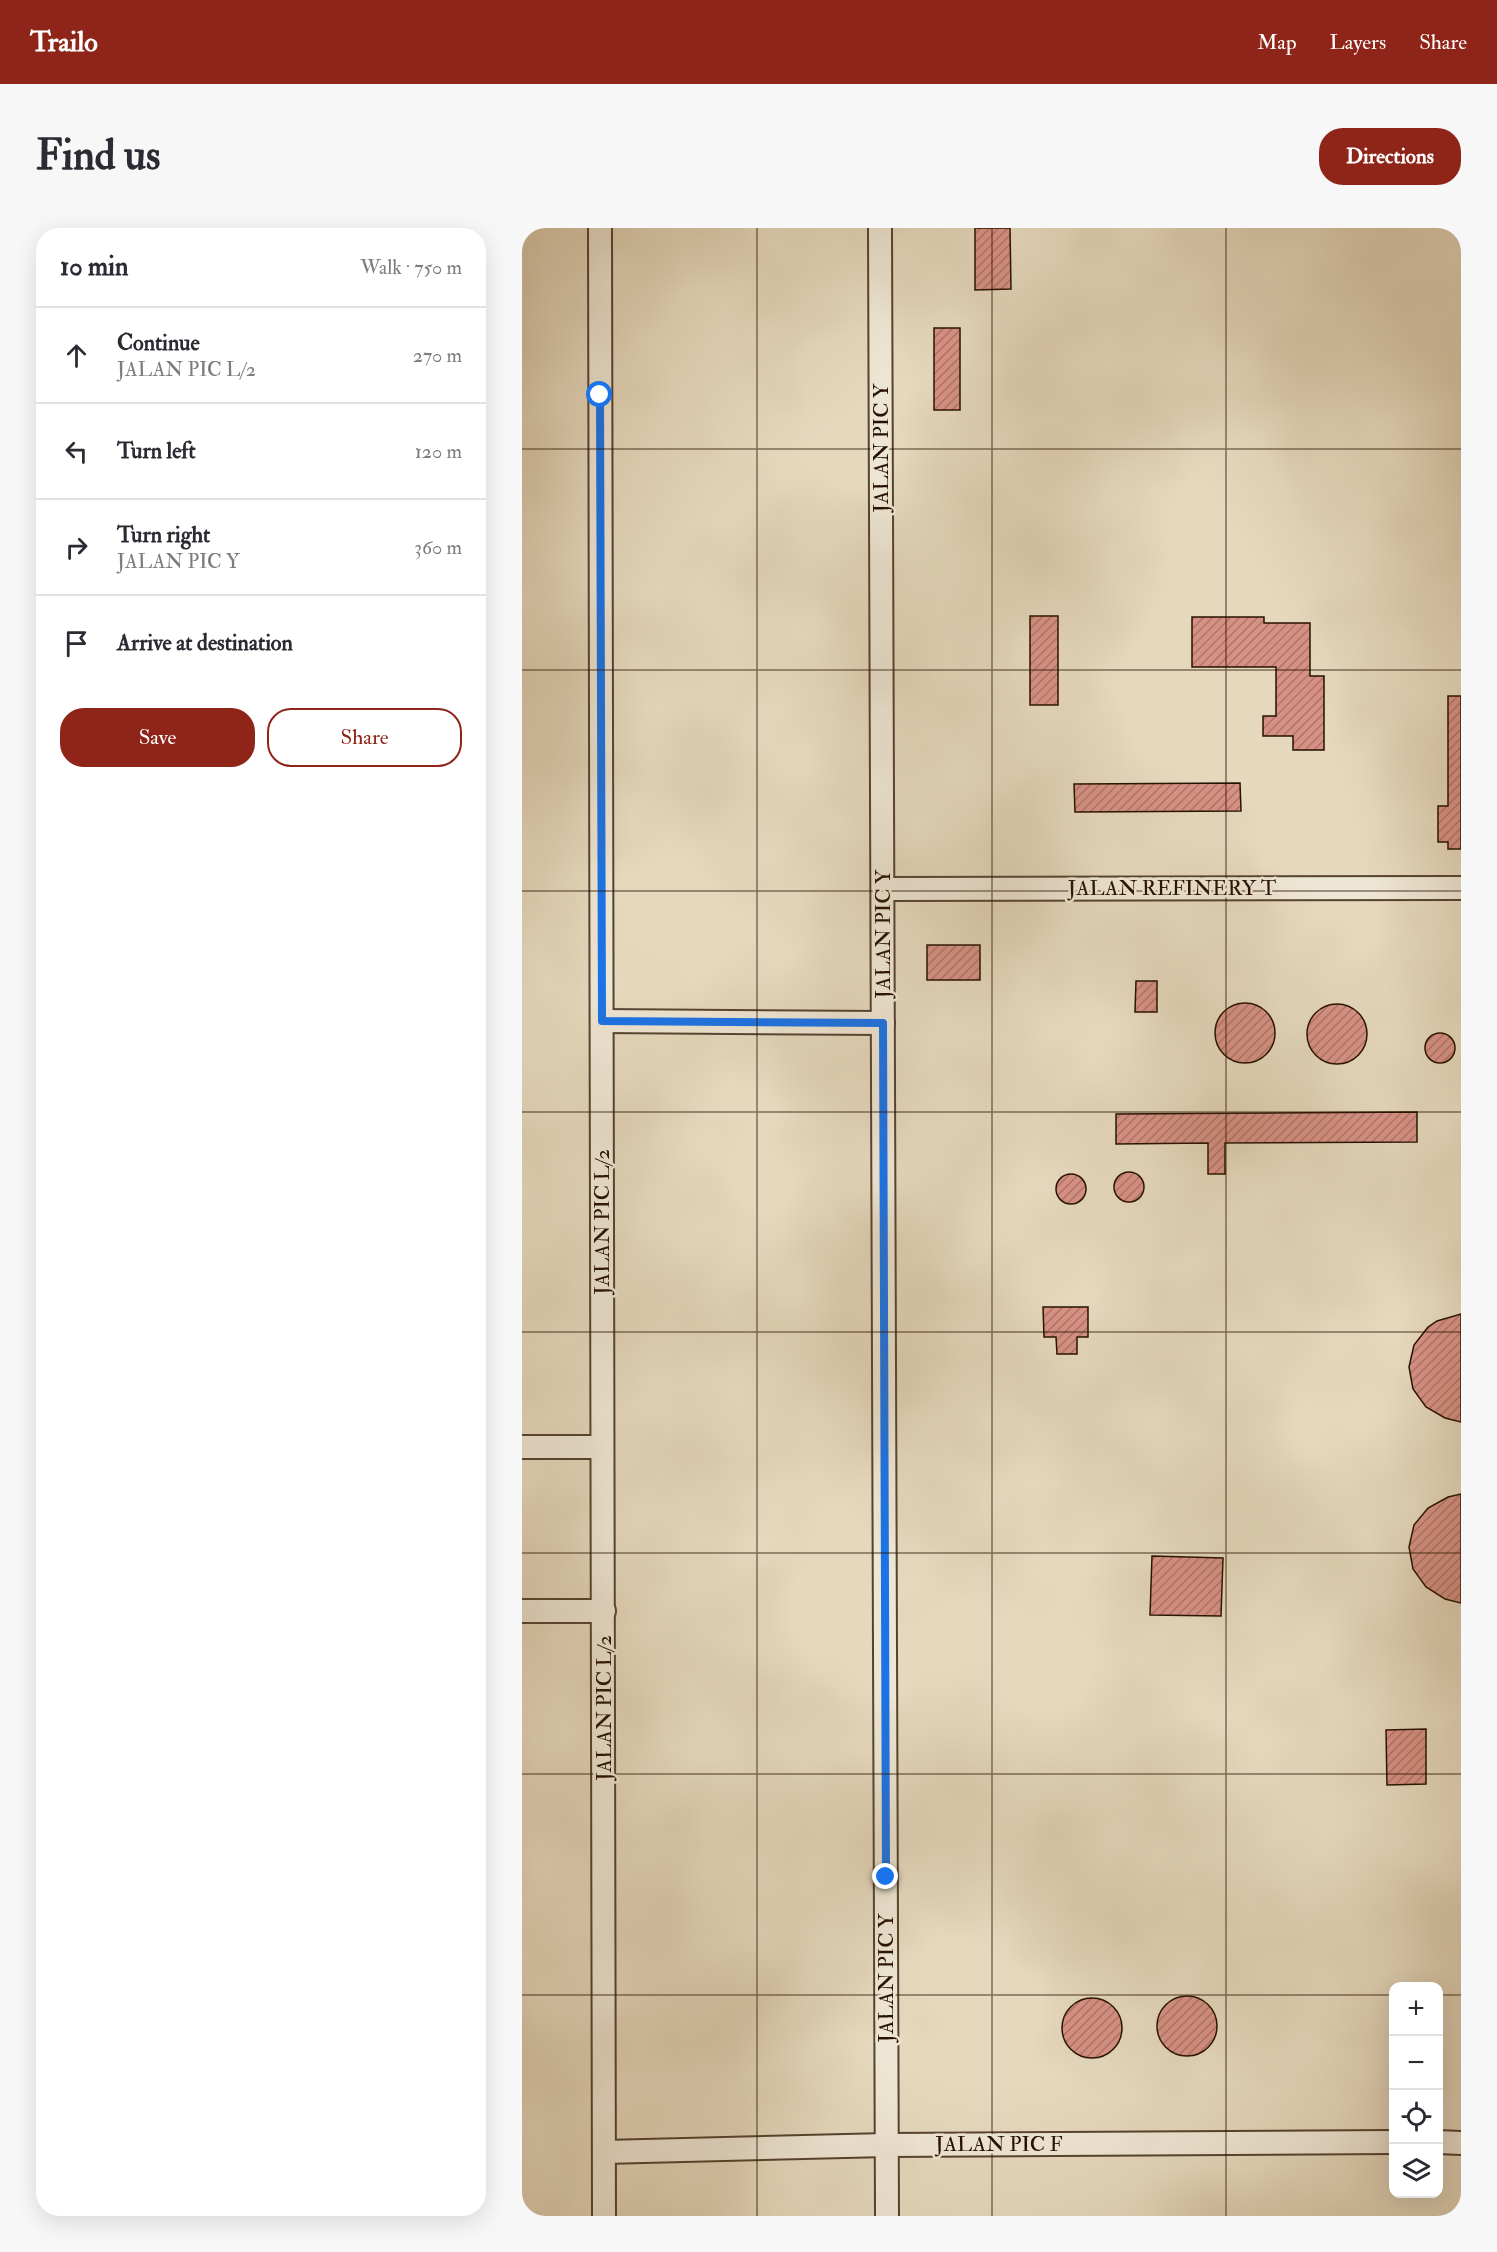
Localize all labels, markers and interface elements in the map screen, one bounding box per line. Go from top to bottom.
text: Trailo [30,25,98,60]
text: Map [1257,29,1297,56]
text: Layers [1330,29,1386,56]
text: Share [1419,29,1467,56]
button: Directions [1319,128,1461,185]
text: Find us [36,130,160,182]
text: 10 min [60,251,128,283]
text: Walk · 750 m [360,255,462,280]
text: Continue [117,329,200,357]
icon: ahead [60,339,93,372]
text: 270 m [413,343,462,368]
text: JALAN PIC L/2 [117,357,256,382]
route start [586,381,612,407]
street label: JALAN PIC Y [868,383,895,513]
icon: left [60,435,93,468]
text: Turn left [117,437,196,465]
text: 120 m [415,439,462,464]
text: Turn right [117,521,210,549]
icon: right [60,531,93,564]
text: 360 m [414,535,462,560]
text: JALAN PIC Y [117,549,240,574]
icon: arrive [60,627,93,660]
text: Arrive at destination [117,629,293,657]
button: Save [60,708,255,767]
button: Share [267,708,462,767]
street label: JALAN PIC Y [870,869,897,999]
street label: JALAN REFINERY T [1067,875,1277,902]
street label: JALAN PIC L/2 [589,1149,616,1296]
street label: JALAN PIC L/2 [591,1635,618,1782]
route end [872,1863,898,1889]
street label: JALAN PIC Y [873,1913,900,2043]
map controls [1389,1982,1443,2198]
button: + [1389,1982,1443,2036]
button: − [1389,2036,1443,2090]
button: locate [1389,2090,1443,2144]
street label: JALAN PIC F [934,2131,1063,2158]
button: layers [1389,2144,1443,2198]

